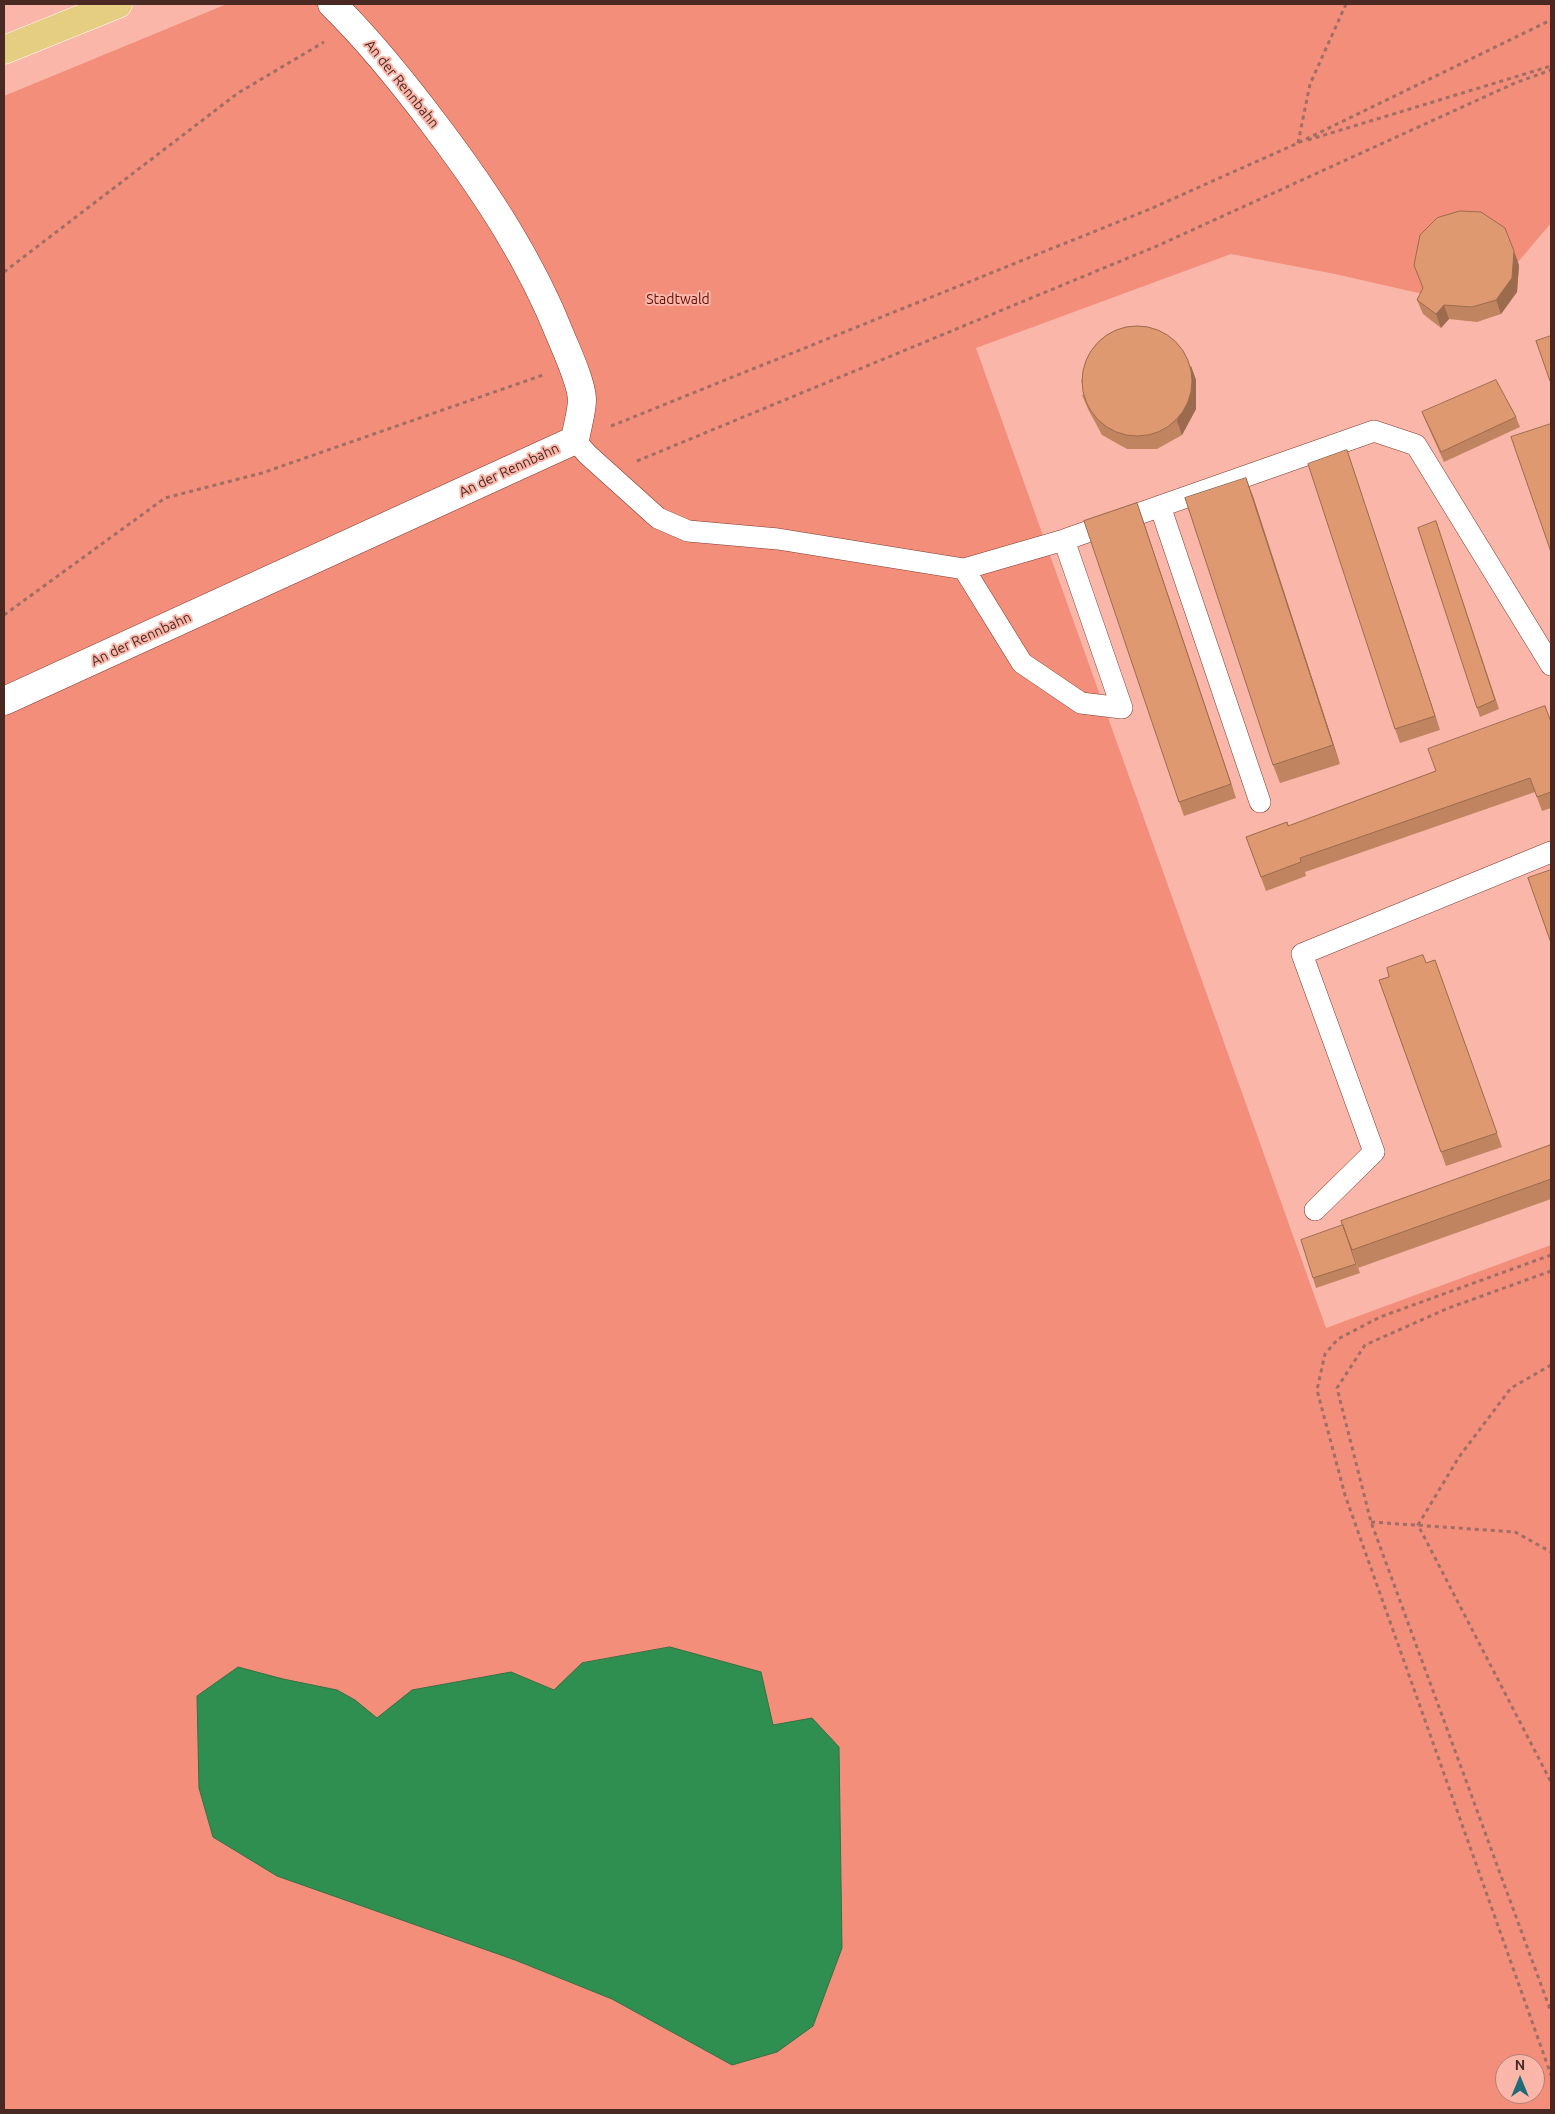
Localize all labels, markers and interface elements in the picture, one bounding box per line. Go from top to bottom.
street label: An der Rennbahn [361,37,443,131]
park label: Stadtwald [646,291,710,307]
street label: An der Rennbahn [456,439,562,501]
street label: An der Rennbahn [88,608,194,670]
north arrow [1495,2054,1545,2104]
text: N [1515,2057,1525,2073]

